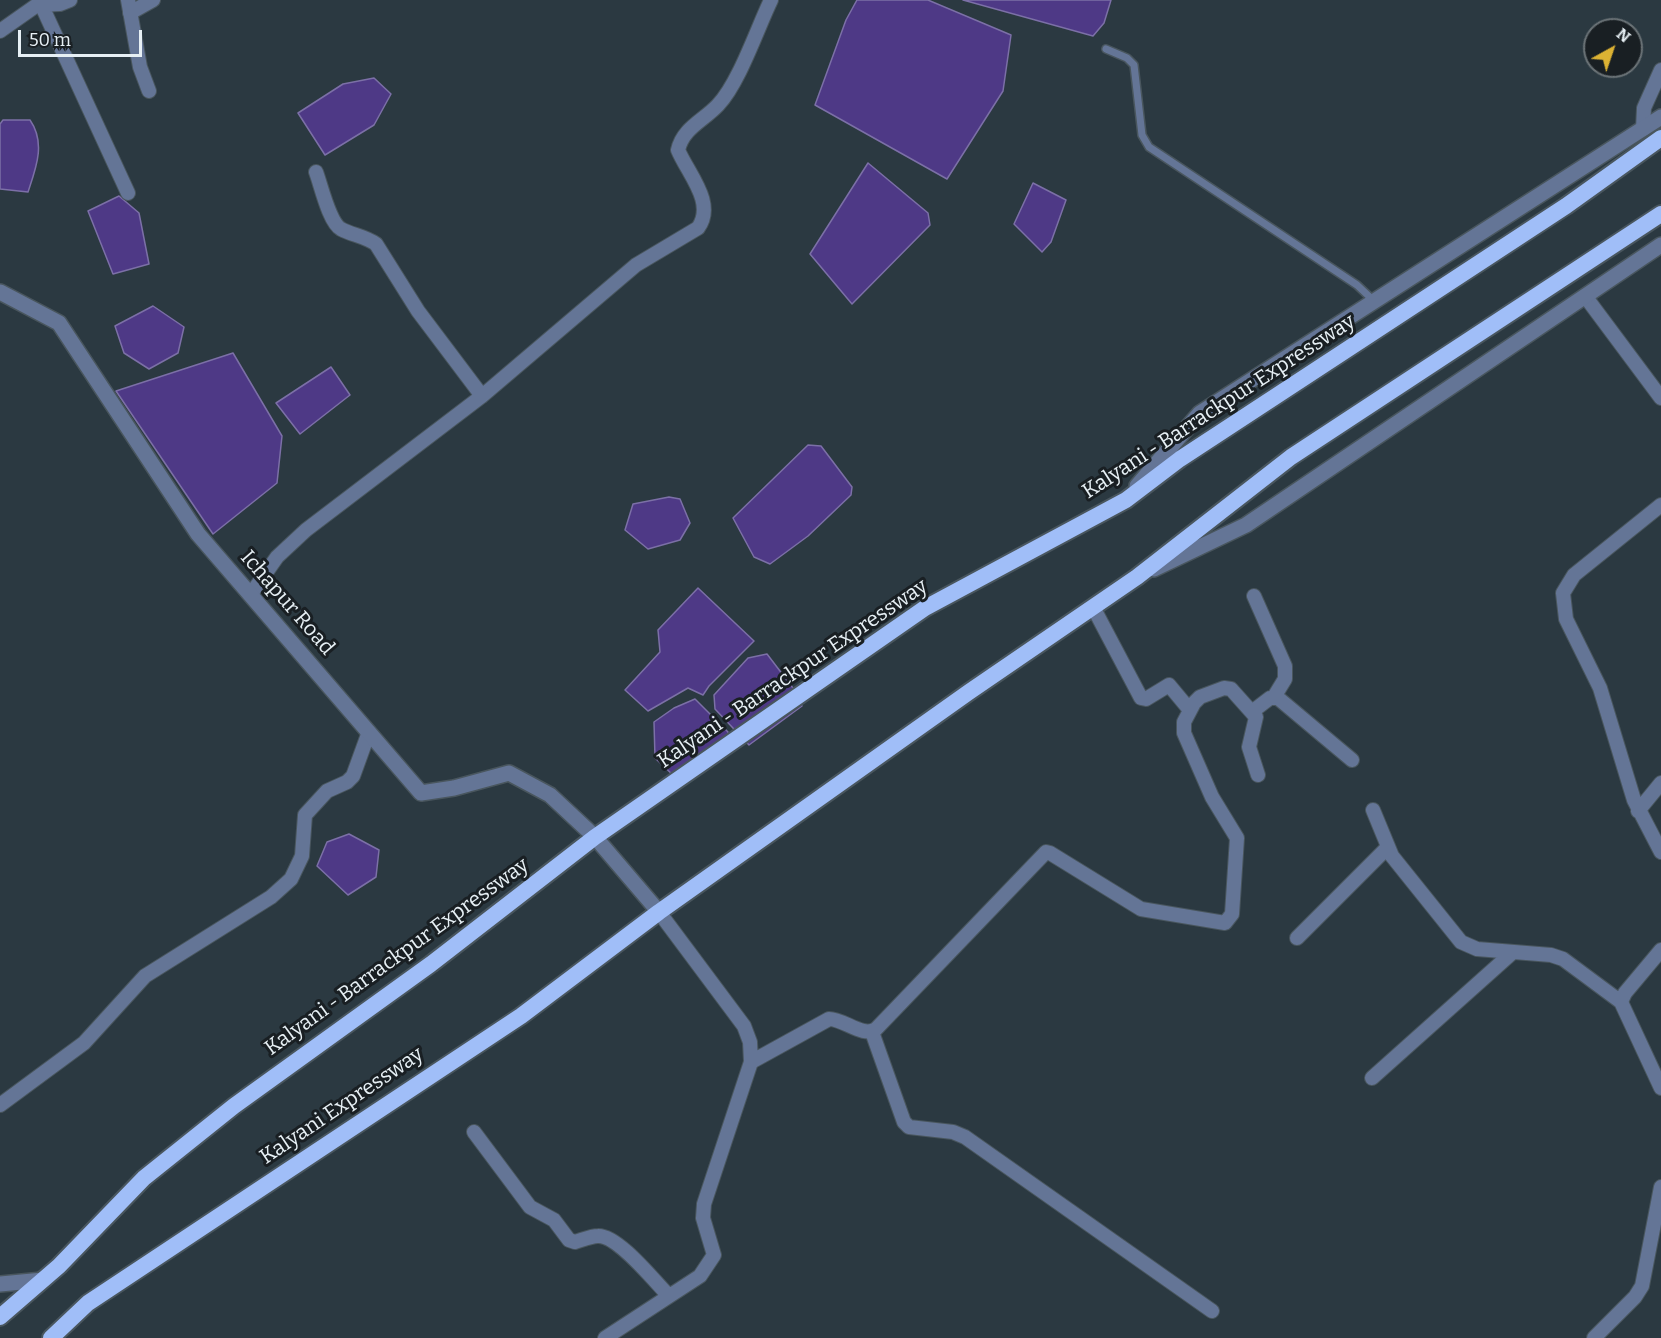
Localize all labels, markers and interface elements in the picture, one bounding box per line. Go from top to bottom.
scale bar [21,18,146,56]
north arrow [1583,18,1643,78]
text: N [1613,24,1634,47]
text: 50 m [29,29,71,51]
street label: Kalyani - Barrackpur Expressway [1078,309,1360,505]
street label: Ichapur Road [235,546,339,660]
street label: Kalyani - Barrackpur Expressway [653,574,933,774]
street label: Kalyani - Barrackpur Expressway [260,853,534,1061]
street label: Kalyani Expressway [255,1042,429,1170]

